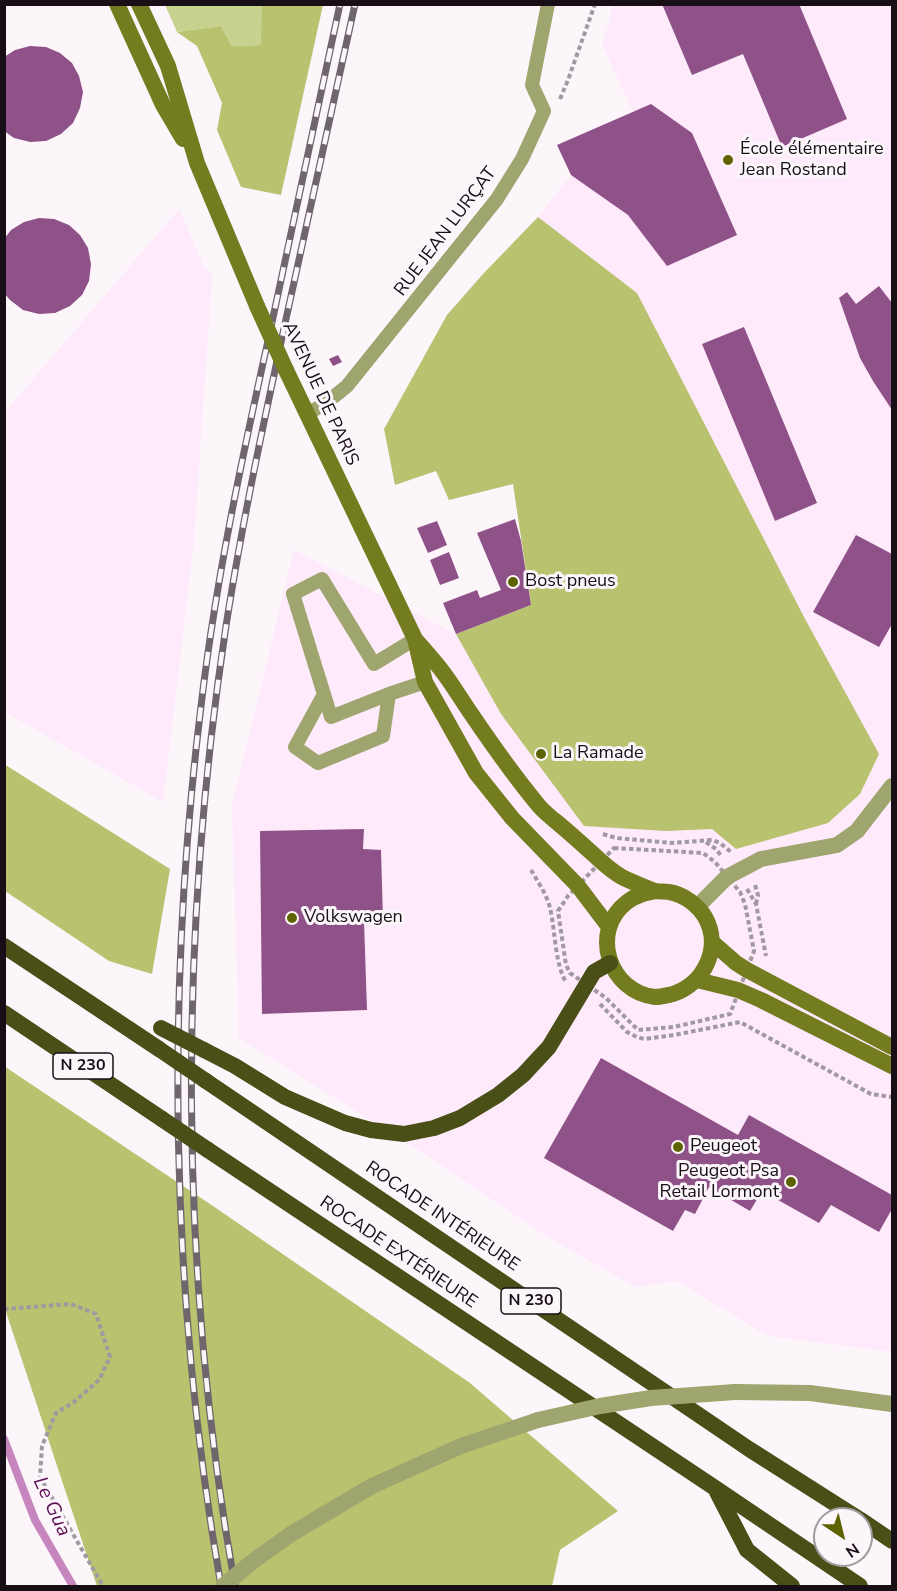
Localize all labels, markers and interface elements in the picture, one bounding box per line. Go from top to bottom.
place label: École élémentaire Jean Rostand [740,139,884,182]
marker: École élémentaire Jean Rostand [721,153,735,167]
street label: RUE JEAN LURÇAT [390,163,502,301]
street label: AVENUE DE PARIS [277,319,363,469]
place label: Bost pneus [525,571,616,593]
marker: Bost pneus [506,575,520,589]
place label: La Ramade [553,743,644,765]
marker: La Ramade [534,747,548,761]
place label: Volkswagen [304,907,403,929]
marker: Volkswagen [285,911,299,925]
road number: N 230 [53,1053,113,1079]
place label: Peugeot [690,1136,757,1158]
marker: Peugeot [671,1140,685,1154]
street label: ROCADE INTÉRIEURE [361,1157,523,1277]
place label: Peugeot Psa Retail Lormont [660,1161,779,1204]
marker: Peugeot Psa Retail Lormont [784,1175,798,1189]
street label: ROCADE EXTÉRIEURE [315,1192,481,1314]
road number: N 230 [501,1288,561,1314]
water label: Le Gua [27,1473,75,1541]
north arrow [813,1507,873,1567]
text: N [841,1538,863,1563]

